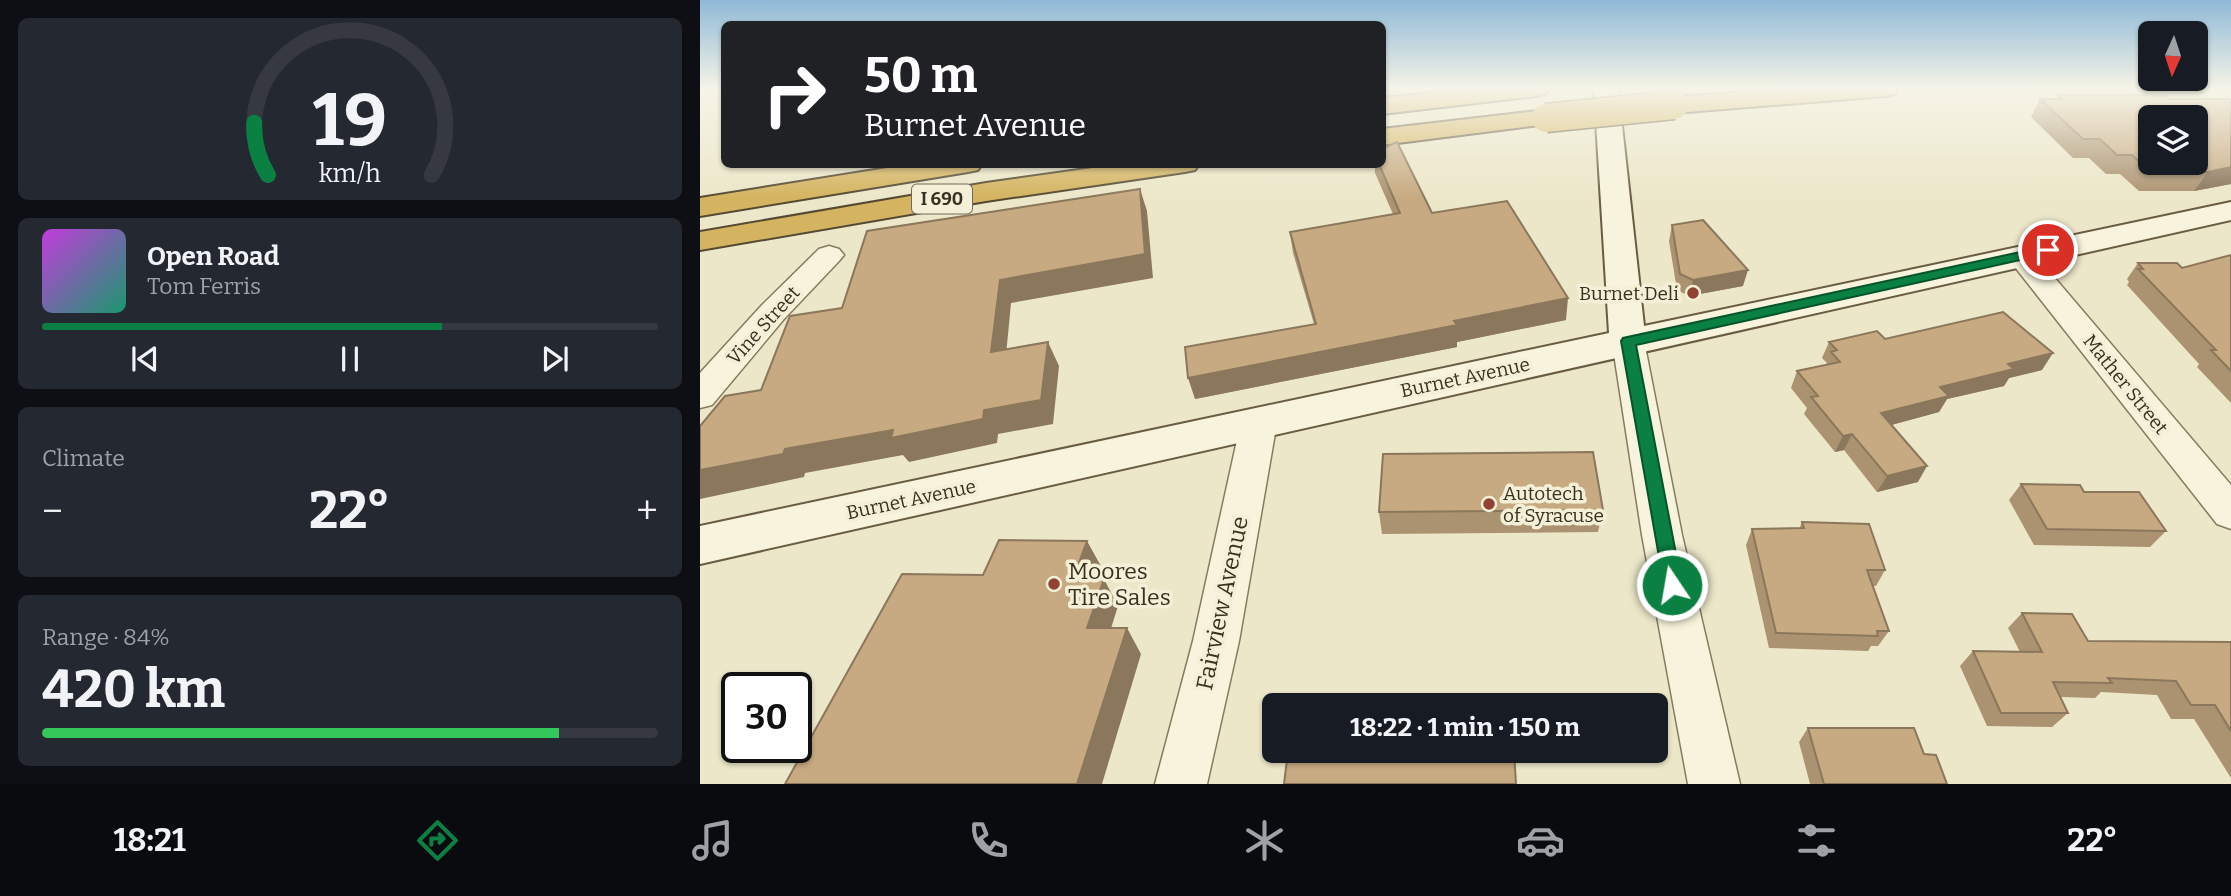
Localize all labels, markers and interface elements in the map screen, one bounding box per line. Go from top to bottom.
north arrow [2138,21,2208,91]
map controls [2138,21,2208,175]
text: 50 m [864,46,977,105]
icon: right [749,49,840,140]
text: 19 [313,77,387,164]
button: layers [2138,105,2208,175]
text: Burnet Avenue [864,106,1086,144]
text: km/h [319,159,381,189]
road number: I 690 [912,184,972,214]
pin [2018,220,2078,280]
icon: arrive [2029,231,2067,269]
text: Open Road [147,241,279,272]
text: Tom Ferris [147,272,261,300]
street label: Vine Street [722,281,805,369]
place label: Burnet Deli [1579,282,1679,305]
marker: Burnet Deli [1685,285,1701,301]
street label: Mather Street [2078,330,2173,439]
icon: previous [126,340,164,378]
icon: pause [331,340,369,378]
icon: next [536,340,574,378]
street label: Burnet Avenue [1398,353,1532,402]
text: Climate [42,444,125,472]
street label: Burnet Avenue [844,475,978,524]
text: 22° [309,479,390,542]
place label: Autotech of Syracuse [1503,482,1604,527]
text: − [42,488,63,534]
text: + [636,488,658,534]
marker: Autotech of Syracuse [1481,496,1497,512]
street label: Fairview Avenue [1190,514,1254,692]
position arrow [1635,548,1709,622]
place label: Moores Tire Sales [1068,557,1171,611]
marker: Moores Tire Sales [1046,576,1062,592]
text: Range · 84% [42,623,170,651]
text: 420 km [42,658,225,721]
speed limit sign: 30 [721,672,812,763]
text: 18:22 · 1 min · 150 m [1350,712,1580,743]
icon: directions [413,816,462,865]
icon: music [688,816,737,865]
icon: phone [964,816,1013,865]
icon: climate [1240,816,1289,865]
icon: car [1516,816,1565,865]
icon: filters [1792,816,1841,865]
text: 18:21 [113,821,186,859]
text: 22° [2067,821,2118,859]

